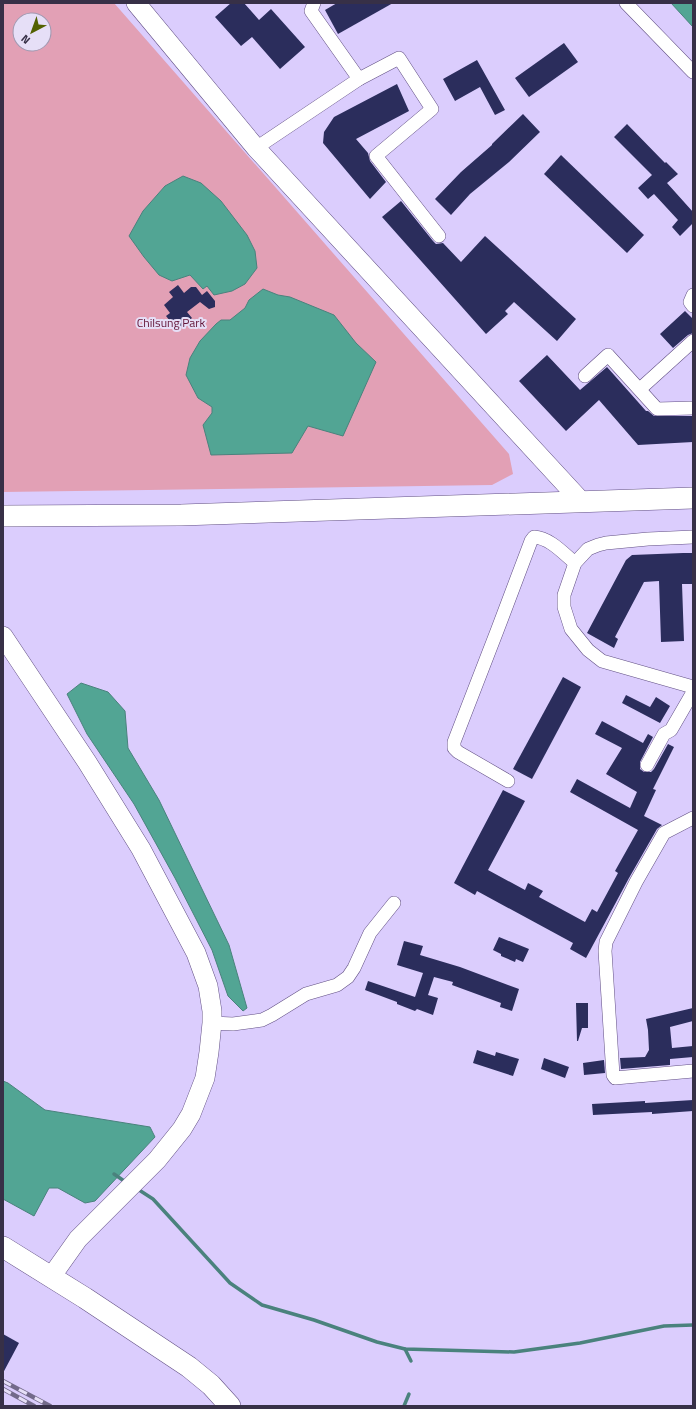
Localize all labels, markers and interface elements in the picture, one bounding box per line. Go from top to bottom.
north arrow [12,12,52,52]
text: N [17,31,34,48]
park label: Chilsung Park [137,313,206,332]

